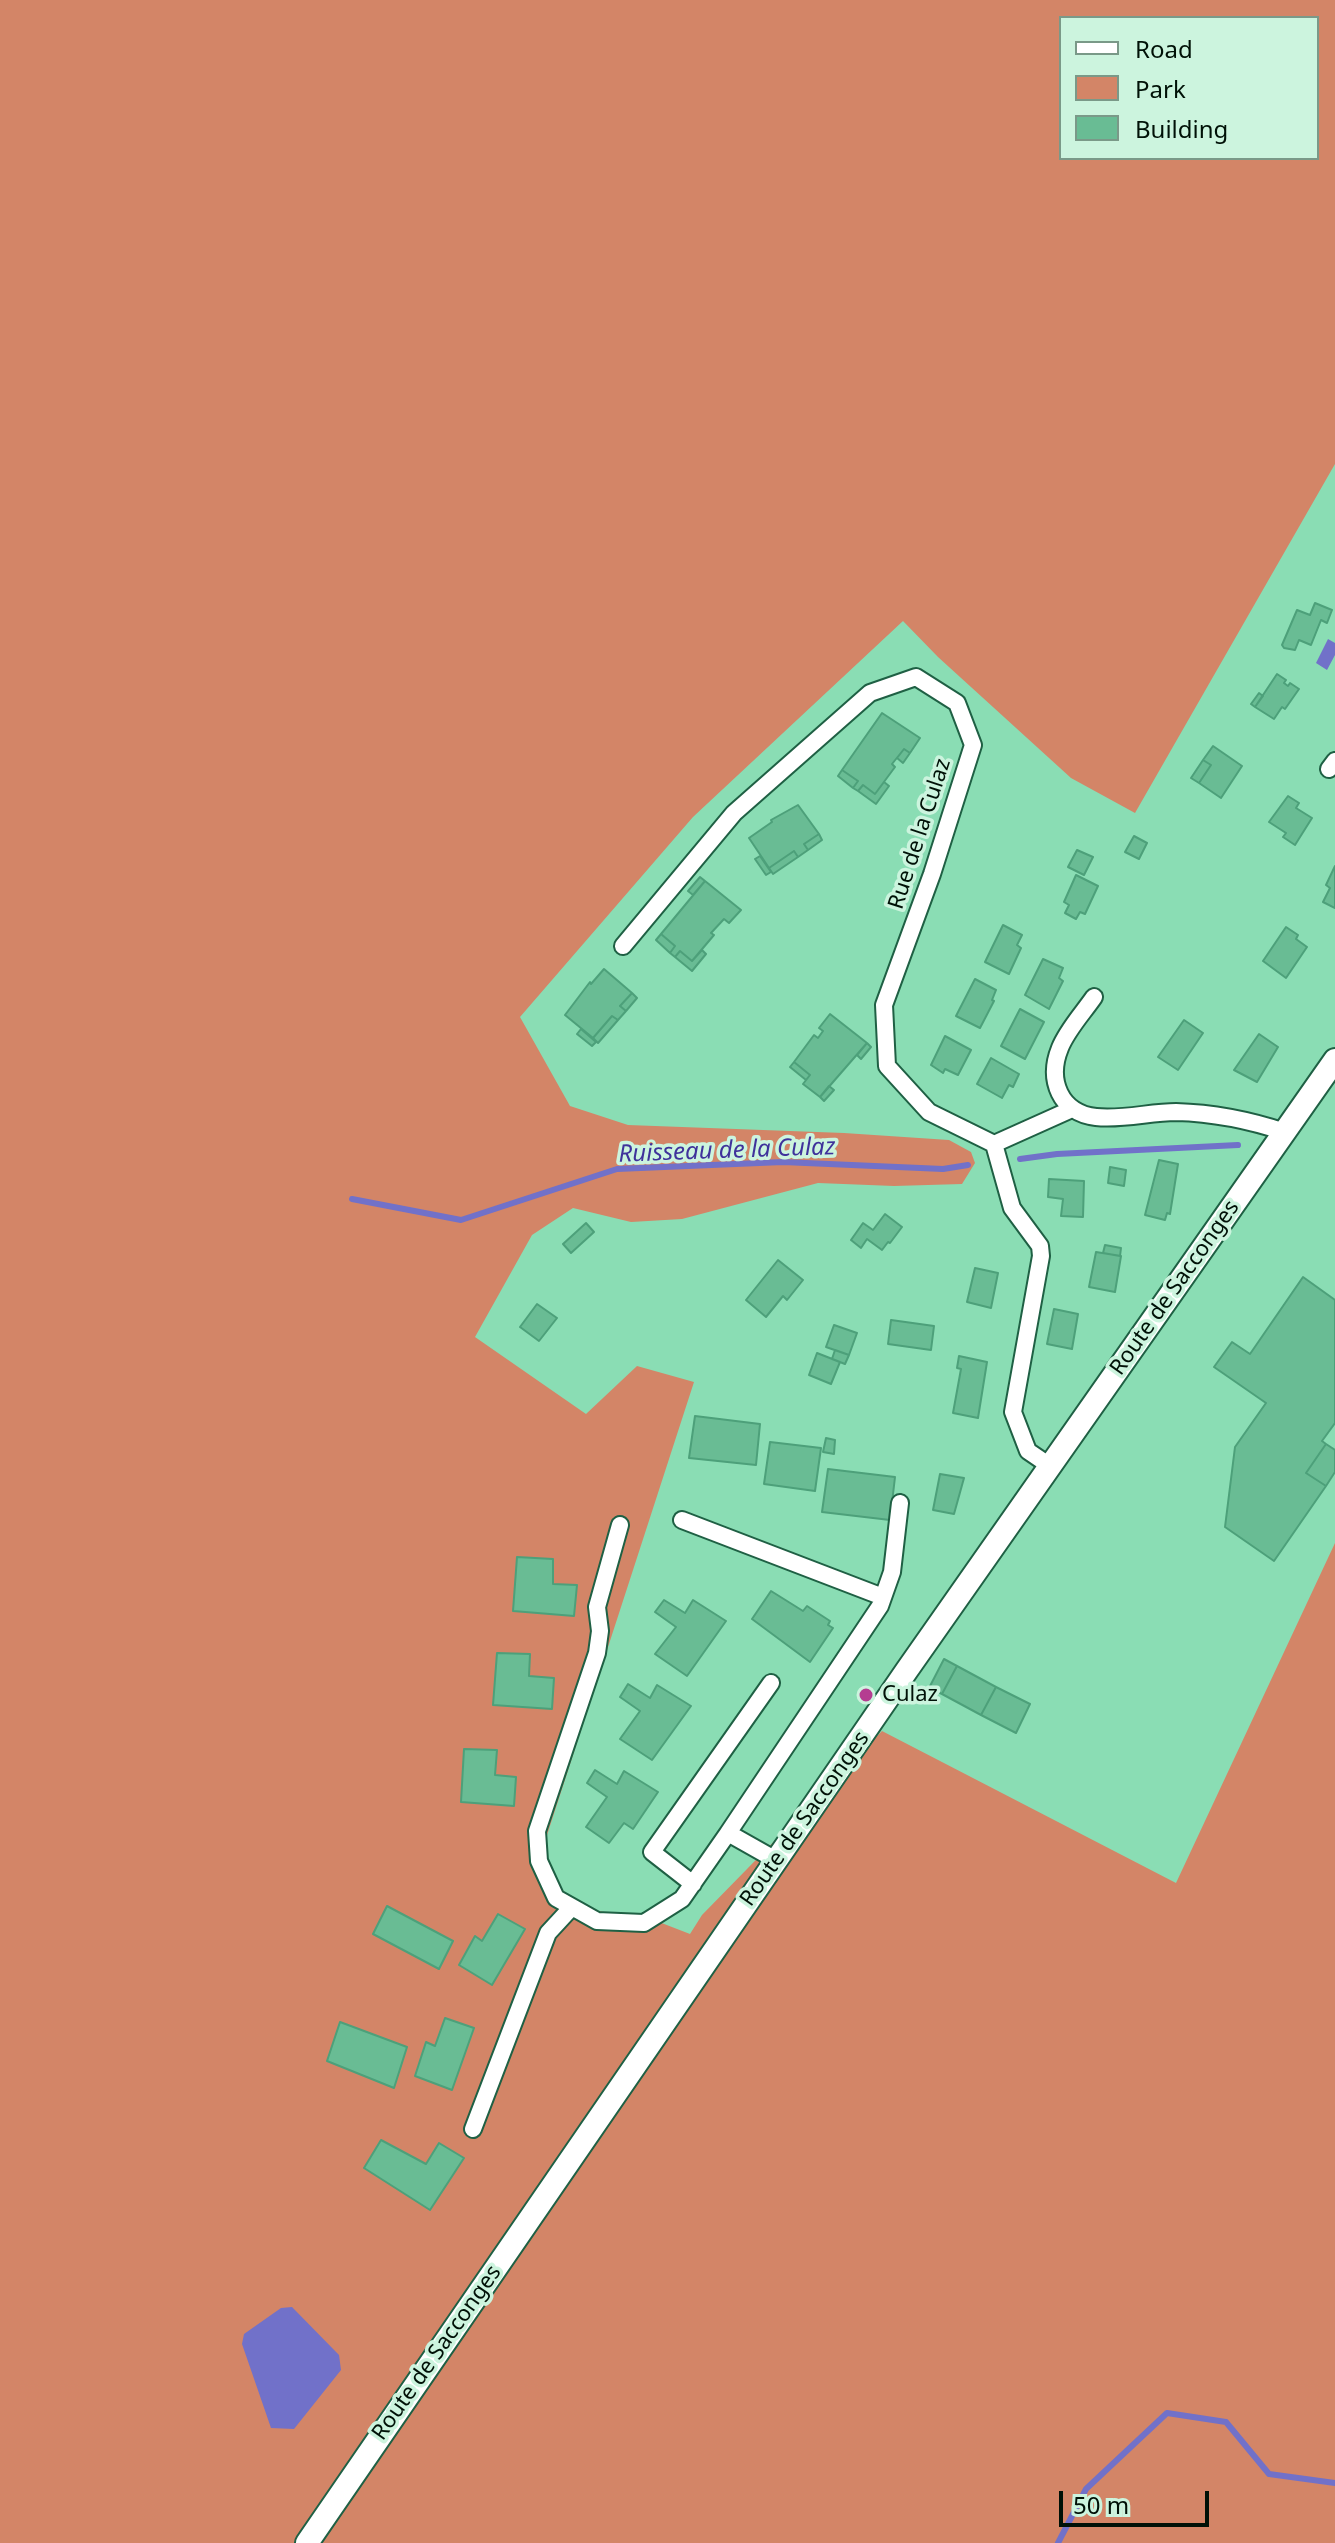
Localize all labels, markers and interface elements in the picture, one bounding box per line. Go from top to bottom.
legend [1059,16,1319,160]
text: Road [1135,32,1193,65]
text: Park [1135,72,1186,105]
text: Building [1135,112,1228,145]
street label: Rue de la Culaz [883,755,957,913]
water label: Ruisseau de la Culaz [618,1133,836,1169]
street label: Route de Sacconges [1105,1196,1245,1380]
place label: Culaz [882,1682,938,1708]
marker: Culaz [857,1686,875,1704]
street label: Route de Sacconges [735,1727,875,1911]
street label: Route de Sacconges [367,2261,507,2445]
scale bar [1063,2475,1213,2525]
text: 50 m [1073,2488,1129,2521]

